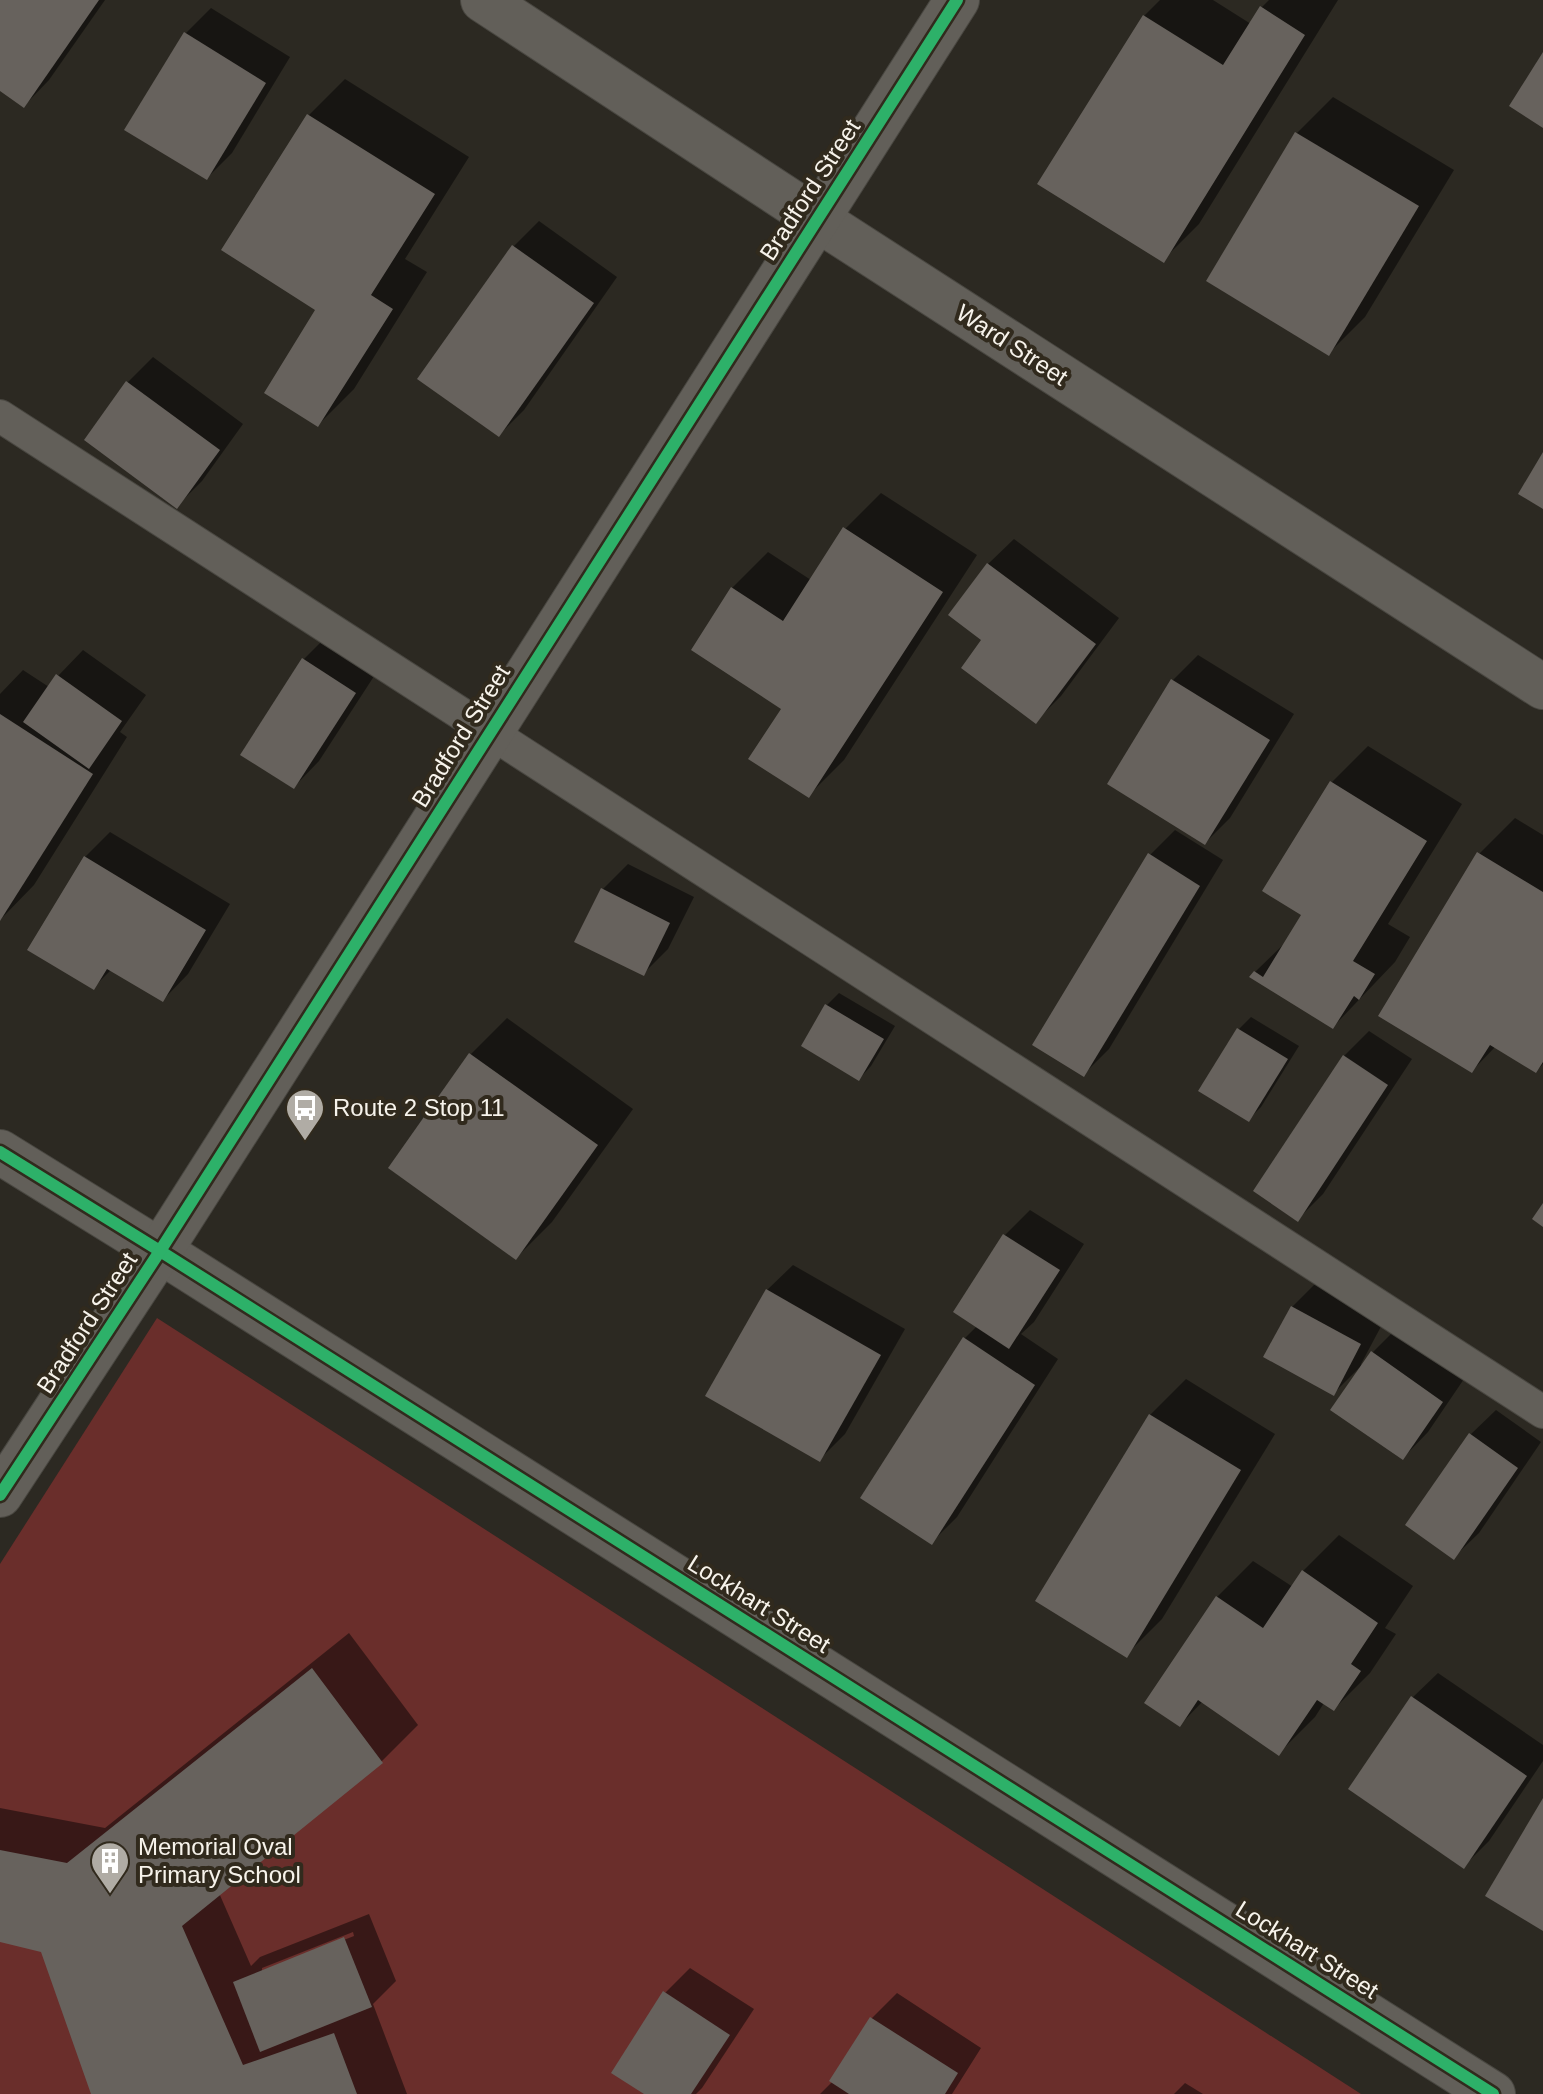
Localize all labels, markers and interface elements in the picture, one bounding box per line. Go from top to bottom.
street label: Bradford Street [754,114,865,265]
street label: Ward Street [952,299,1073,391]
street label: Bradford Street [406,659,515,812]
bus stop icon: Route 2 Stop 11 [284,1087,326,1142]
place label: Route 2 Stop 11 [333,1094,505,1121]
street label: Bradford Street [31,1247,142,1398]
street label: Lockhart Street [683,1549,836,1658]
place label: Memorial Oval Primary School [138,1833,301,1888]
building icon: Memorial Oval Primary School [89,1840,131,1895]
street label: Lockhart Street [1231,1895,1384,2004]

